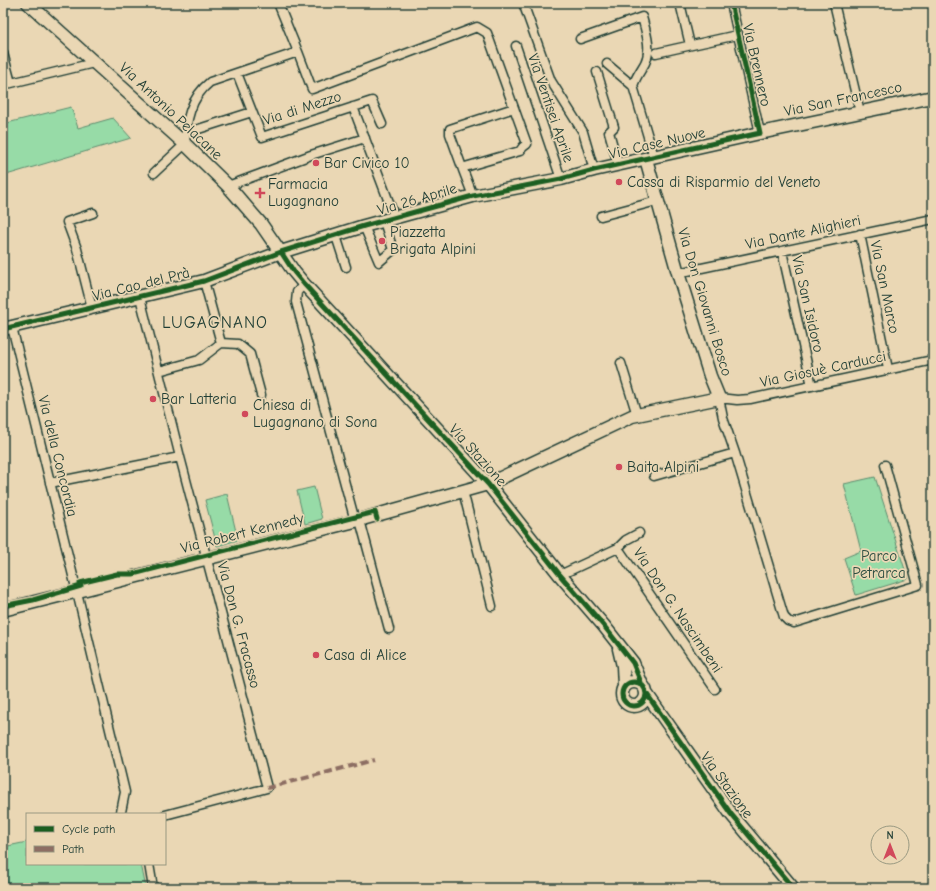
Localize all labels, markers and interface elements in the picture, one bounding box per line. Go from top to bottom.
street label: Via Brennero [739,22,775,108]
street label: Via Ventisei Aprile [524,51,578,165]
street label: Via Antonio Pelacane [116,58,227,164]
street label: Via San Francesco [782,78,904,120]
street label: Via di Mezzo [261,87,343,129]
street label: Via Case Nuove [607,123,708,163]
place label: Bar Civico 10 [324,154,410,172]
marker: Bar Civico 10 [311,158,321,168]
place label: Cassa di Risparmio del Veneto [627,173,821,191]
place label: Farmacia Lugagnano [268,175,339,210]
marker: Cassa di Risparmio del Veneto [614,177,624,187]
street label: Via 26 Aprile [375,179,459,219]
marker: Farmacia Lugagnano [255,188,265,198]
street label: Via Dante Alighieri [744,211,862,253]
place label: Piazzetta Brigata Alpini [390,223,476,258]
street label: Via Don Giovanni Bosco [674,226,736,378]
marker: Piazzetta Brigata Alpini [377,236,387,246]
street label: Via San Marco [866,239,904,335]
street label: Via San Isidoro [788,254,828,354]
street label: Via Cao del Prà [91,263,191,305]
district label: LUGAGNANO [162,313,268,332]
street label: Via Giosuè Carducci [758,347,888,391]
place label: Bar Latteria [161,390,237,408]
street label: Via della Concordia [34,394,82,518]
marker: Bar Latteria [148,394,158,404]
place label: Chiesa di Lugagnano di Sona [253,396,378,431]
marker: Chiesa di Lugagnano di Sona [240,409,250,419]
street label: Via Stazione [445,420,511,490]
place label: Baita Alpini [627,458,699,476]
marker: Baita Alpini [614,462,624,472]
street label: Via Robert Kennedy [179,509,306,557]
street label: Via Don G. Nascimbeni [629,544,727,676]
park label: Parco Petrarca [852,547,906,582]
street label: Via Don G. Fracasso [213,560,265,690]
place label: Casa di Alice [324,646,407,664]
marker: Casa di Alice [311,650,321,660]
street label: Via Stazione [697,748,757,822]
legend [26,813,166,865]
text: Cycle path [62,822,115,836]
north arrow [870,825,910,865]
text: N [886,829,894,842]
text: Path [62,842,84,856]

